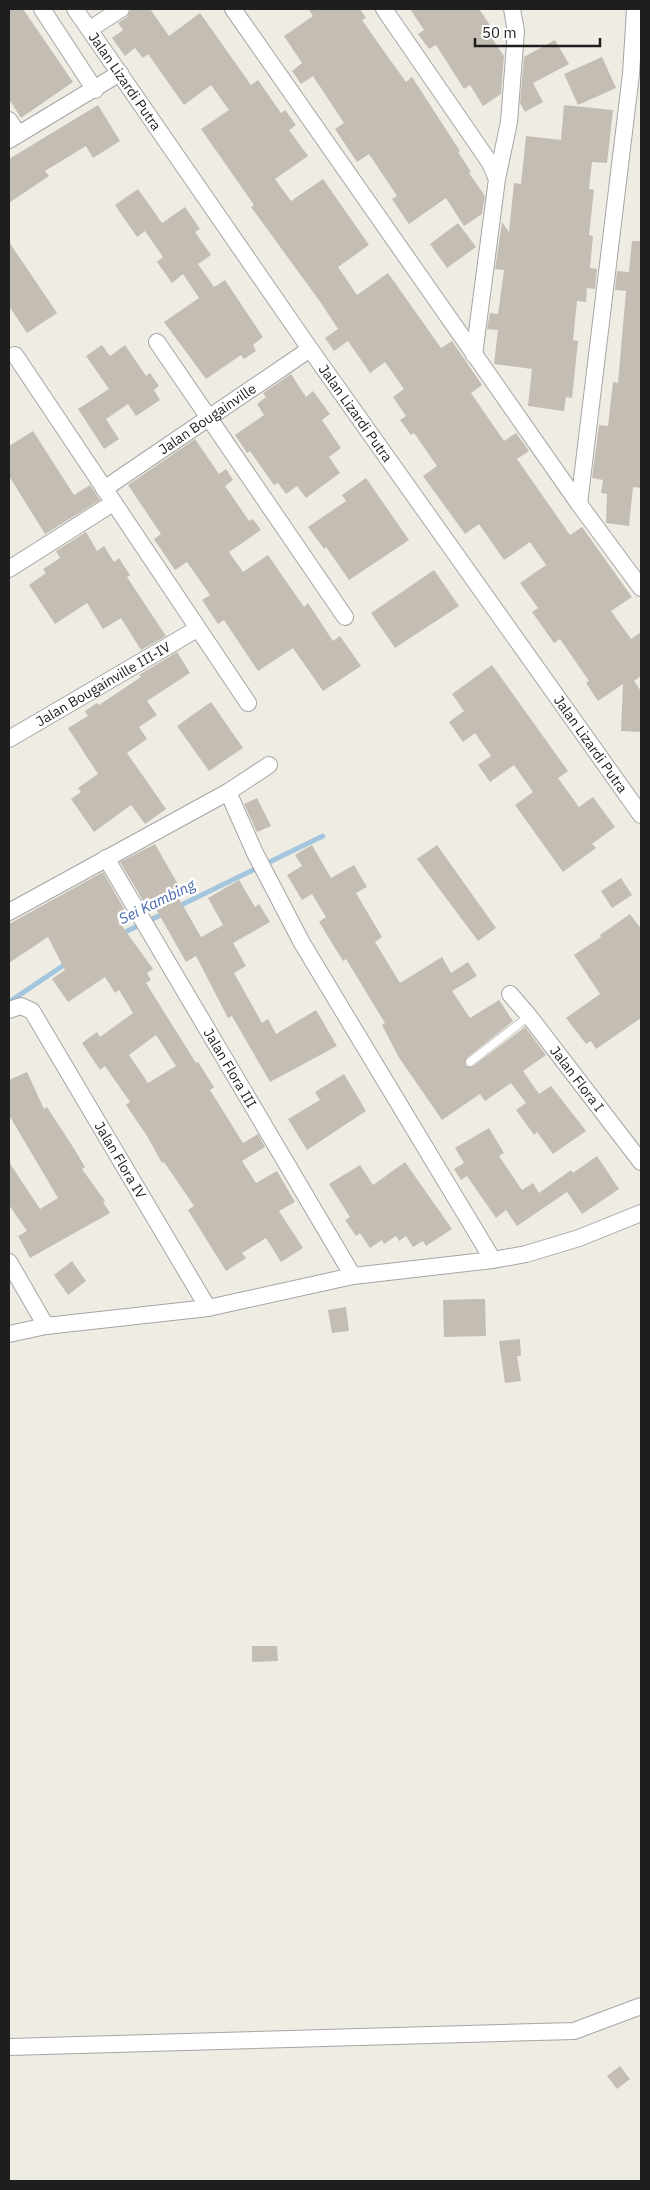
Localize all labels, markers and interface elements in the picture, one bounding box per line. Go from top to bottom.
scale bar [475,15,600,47]
text: 50 m [482,23,517,42]
street label: Jalan Lizardi Putra [85,29,166,134]
street label: Jalan Lizardi Putra [315,361,397,466]
street label: Jalan Bougainville [155,379,260,458]
street label: Jalan Bougainville III-IV [33,637,174,730]
street label: Jalan Lizardi Putra [550,692,632,797]
water label: Sei Kambing [116,874,199,928]
street label: Jalan Flora III [200,1025,261,1111]
street label: Jalan Flora I [546,1042,608,1115]
street label: Jalan Flora IV [90,1118,150,1202]

